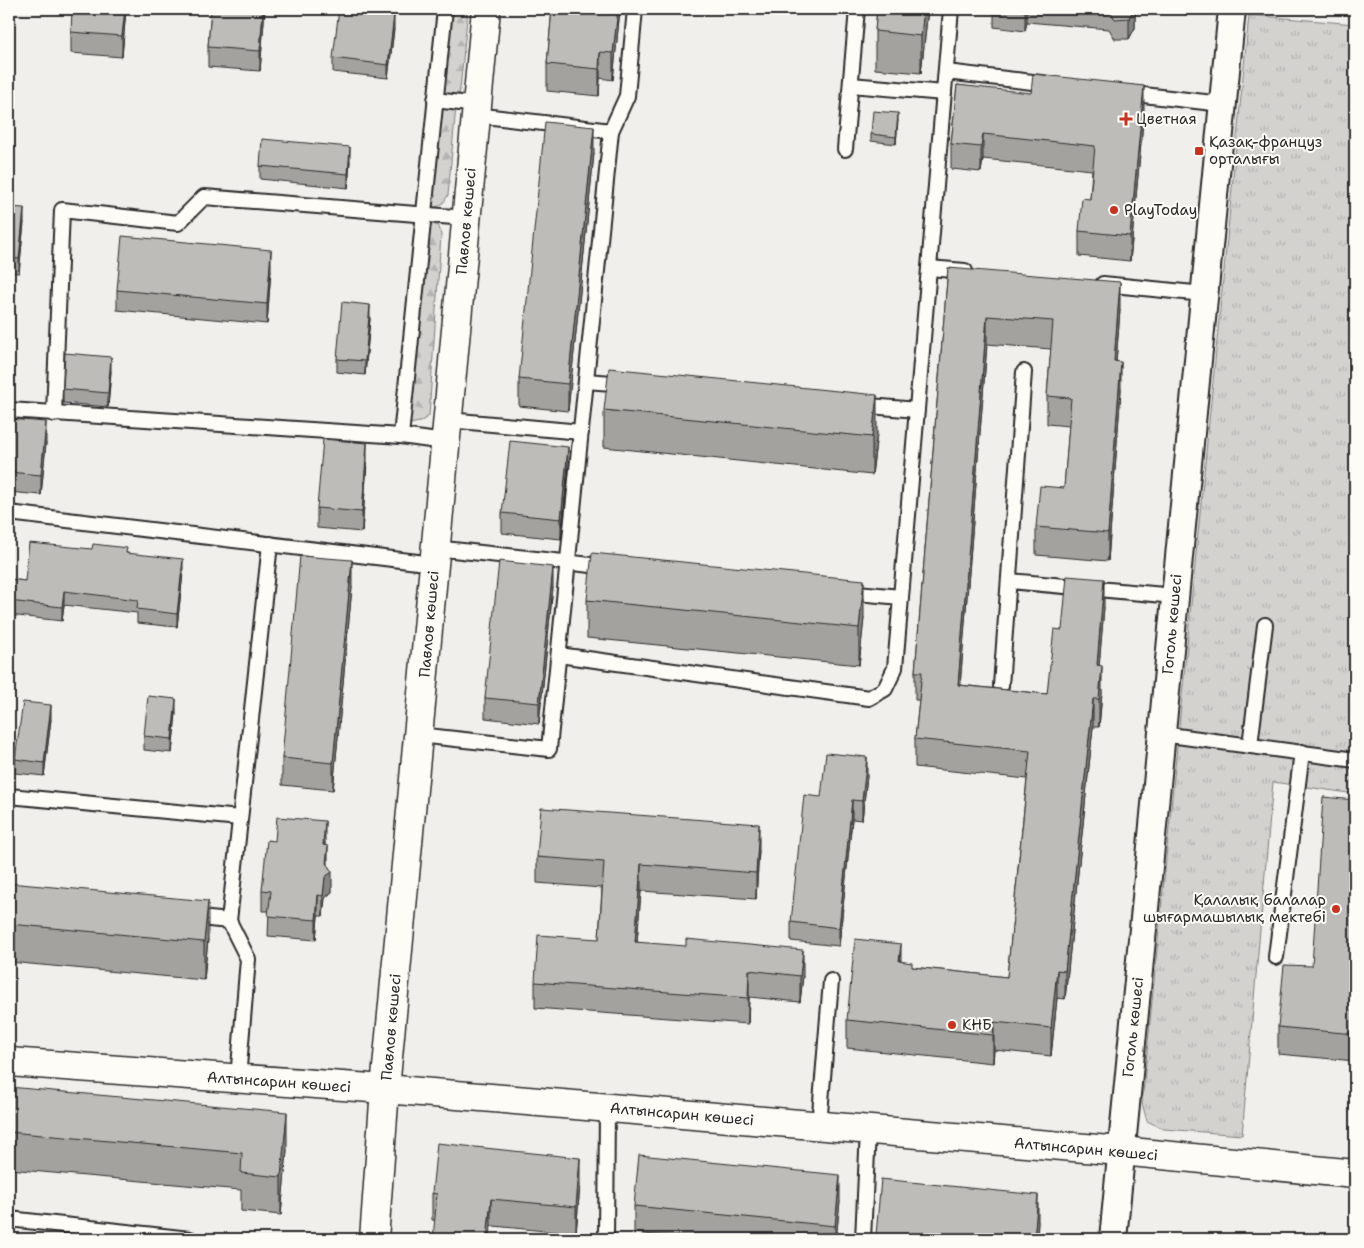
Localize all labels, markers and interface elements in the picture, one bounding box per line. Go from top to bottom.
place label: Цветная [1136,109,1197,129]
marker: Цветная [1120,113,1132,125]
place label: Қазақ-француз орталығы [1209,132,1322,169]
marker: Қазақ-француз орталығы [1193,145,1205,157]
street label: Павлов көшесі [451,167,481,275]
place label: PlayToday [1124,200,1197,220]
marker: PlayToday [1108,204,1120,216]
street label: Павлов көшесі [414,570,444,678]
street label: Гоголь көшесі [1158,573,1186,675]
place label: Қалалық балалар шығармашылық мектебі [1143,890,1326,927]
marker: Қалалық балалар шығармашылық мектебі [1330,903,1342,915]
street label: Павлов көшесі [376,973,406,1081]
street label: Гоголь көшесі [1118,976,1148,1078]
place label: КНБ [962,1015,992,1035]
marker: КНБ [946,1019,958,1031]
street label: Алтынсарин көшесі [206,1067,352,1097]
street label: Алтынсарин көшесі [609,1098,755,1130]
street label: Алтынсарин көшесі [1013,1133,1159,1165]

